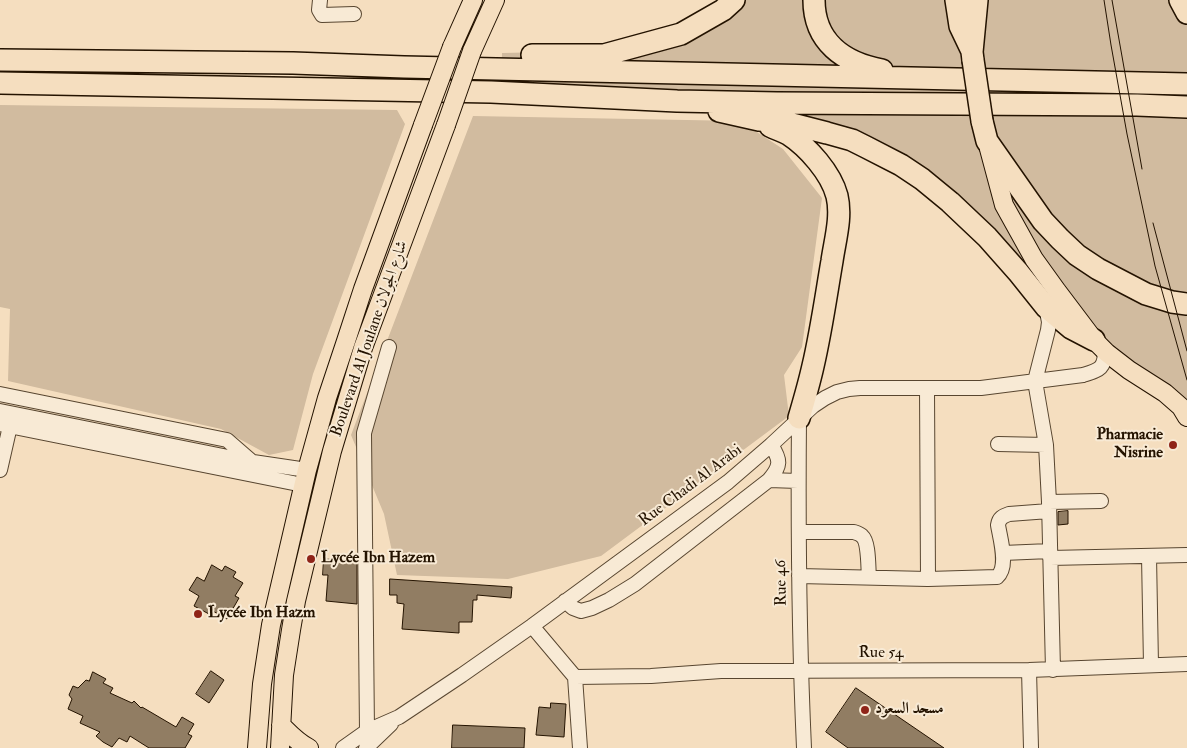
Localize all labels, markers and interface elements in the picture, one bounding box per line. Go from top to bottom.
street label: Boulevard Al Joulane شارع الجولان [327,238,413,440]
place label: Pharmacie Nisrine [1096,426,1163,464]
marker: Pharmacie Nisrine [1167,439,1179,451]
street label: Rue Chadi Al Arabi [636,441,746,531]
place label: Lycée Ibn Hazem [321,549,435,569]
marker: Lycée Ibn Hazem [305,553,317,565]
street label: Rue 46 [772,560,792,606]
place label: Lycée Ibn Hazm [208,604,315,624]
marker: Lycée Ibn Hazm [192,608,204,620]
street label: Rue 54 [859,644,903,664]
place label: مسجد السعود [875,700,944,720]
marker: مسجد السعود [859,704,871,716]

